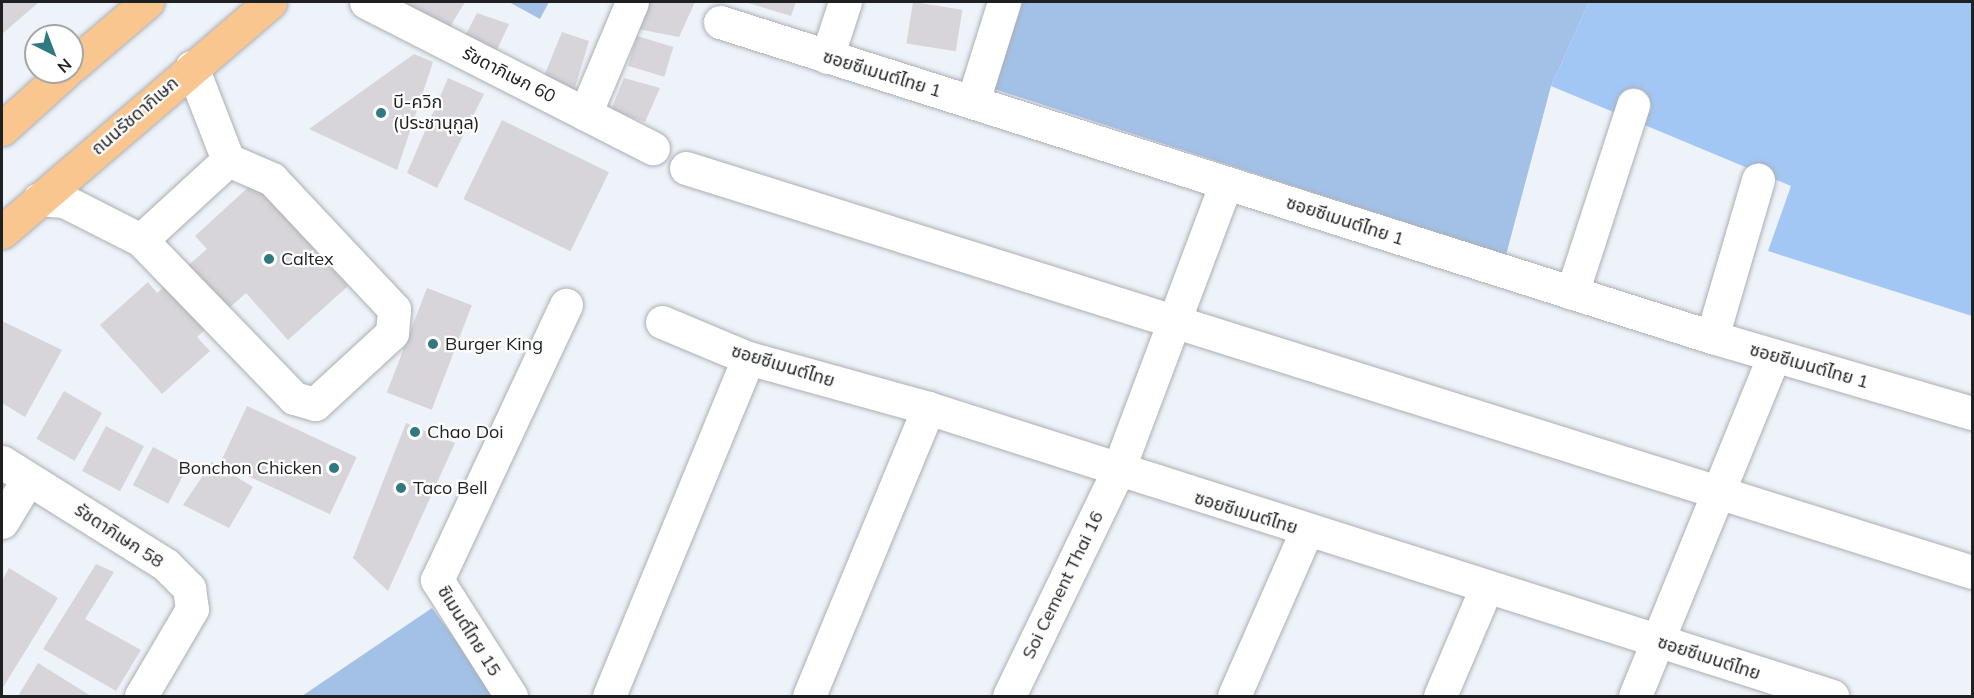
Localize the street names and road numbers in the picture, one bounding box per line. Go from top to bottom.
street label: รัชดาภิเษก 60 [459,42,559,108]
street label: ซอยซีเมนต์ไทย 1 [820,46,944,102]
street label: ถนนรัชดาภิเษก [87,72,183,160]
street label: ซอยซีเมนต์ไทย 1 [1283,192,1407,250]
street label: ซอยซีเมนต์ไทย 1 [1747,339,1871,393]
street label: ซอยซีเมนต์ไทย [729,340,837,392]
street label: ซอยซีเมนต์ไทย [1192,487,1300,539]
street label: รัชดาภิเษก 58 [70,499,168,573]
street label: Soi Cement Thai 16 [1018,508,1108,662]
street label: ซิเมนต์ไทย 15 [433,582,505,680]
street label: ซอยซีเมนต์ไทย [1655,631,1763,685]

